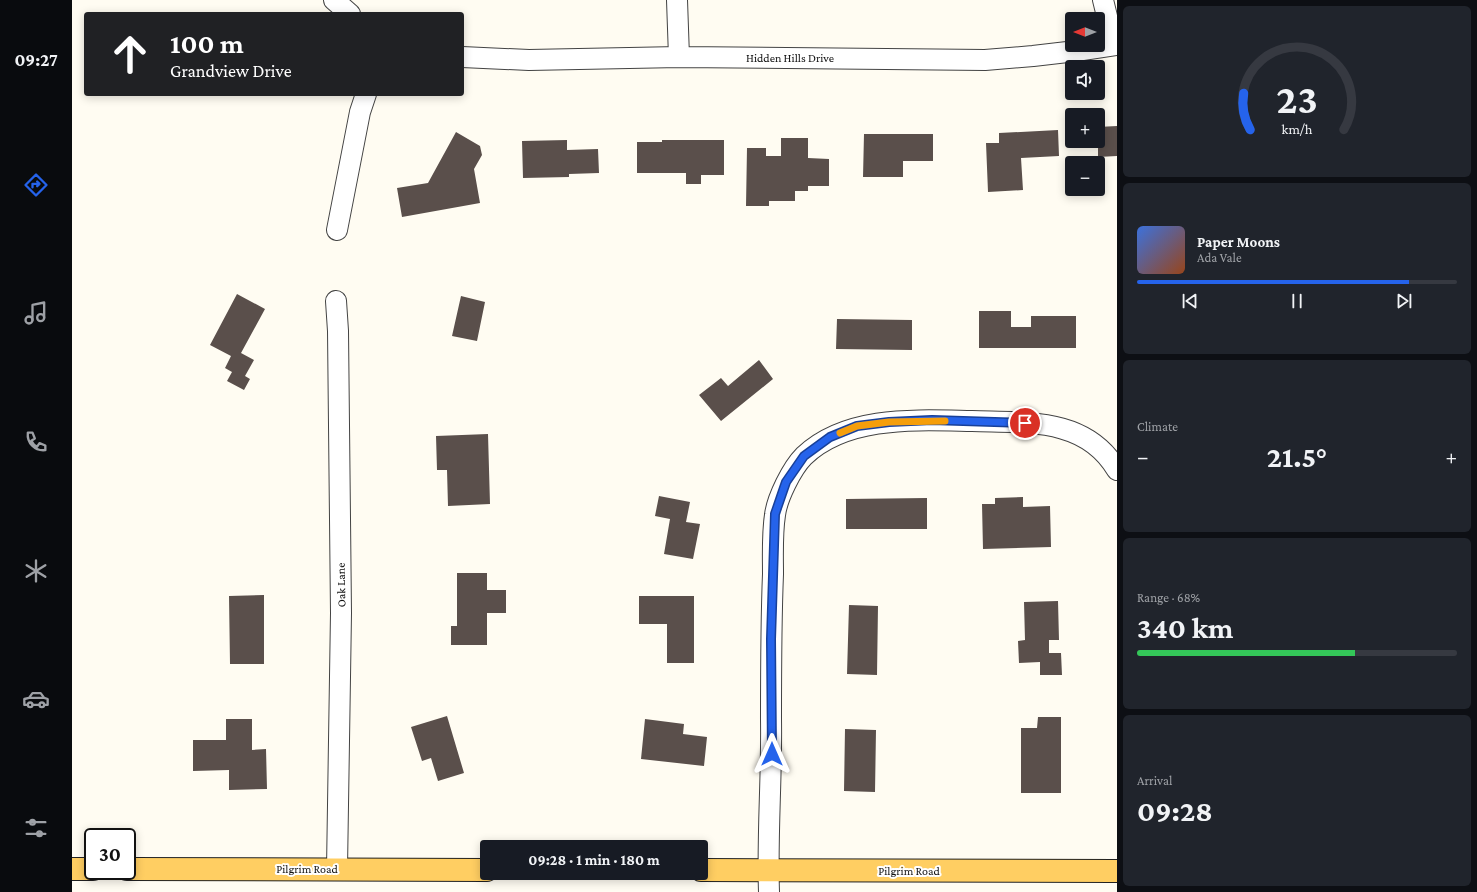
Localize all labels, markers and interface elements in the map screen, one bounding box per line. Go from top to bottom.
north arrow [1065,12,1105,52]
map controls [1065,12,1105,196]
icon: ahead [104,28,156,80]
text: 100 m [170,28,244,59]
text: 09:27 [14,50,58,70]
street label: Hidden Hills Drive [746,51,834,65]
button: sound [1065,60,1105,100]
text: Grandview Drive [170,61,292,81]
text: 23 [1276,75,1318,121]
button: + [1065,108,1105,148]
text: km/h [1282,120,1313,136]
button: − [1065,156,1105,196]
icon: directions [22,171,50,199]
text: Paper Moons [1197,234,1280,250]
text: Ada Vale [1197,250,1242,265]
icon: previous [1179,290,1201,312]
icon: pause [1286,290,1308,312]
icon: next [1393,290,1415,312]
icon: music [22,299,50,327]
pin [1008,406,1042,440]
icon: arrive [1014,412,1036,434]
text: Climate [1137,419,1178,434]
icon: phone [22,428,50,456]
text: 21.5° [1267,440,1327,473]
text: − [1137,444,1149,469]
text: + [1445,444,1457,469]
icon: climate [22,557,50,585]
street label: Oak Lane [334,562,348,608]
text: Range · 68% [1137,590,1200,605]
text: 340 km [1137,611,1234,644]
icon: car [22,685,50,713]
position arrow [751,733,793,775]
text: Arrival [1137,773,1172,788]
text: 09:28 [1137,794,1213,827]
icon: filters [22,814,50,842]
speed limit sign: 30 [84,828,136,880]
text: 09:28 · 1 min · 180 m [528,852,660,868]
street label: Pilgrim Road [276,862,339,876]
street label: Pilgrim Road [878,864,941,878]

